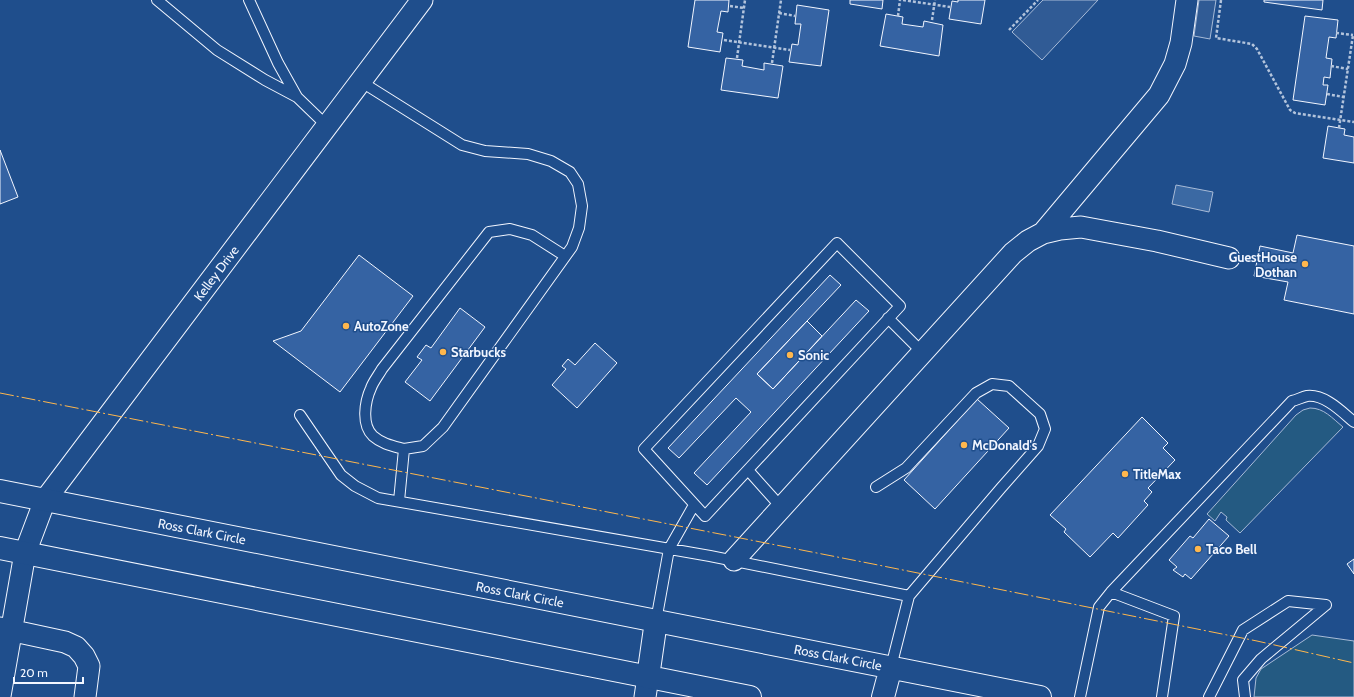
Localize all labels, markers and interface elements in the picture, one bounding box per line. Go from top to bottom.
street label: Kelley Drive [190,242,242,304]
place label: GuestHouse Dothan [1229,249,1297,280]
marker: GuestHouse Dothan [1300,259,1310,269]
place label: AutoZone [354,318,409,334]
marker: AutoZone [341,321,351,331]
place label: Starbucks [451,344,506,360]
marker: Starbucks [438,347,448,357]
place label: Sonic [798,347,829,363]
marker: Sonic [785,350,795,360]
place label: McDonald's [972,437,1038,453]
marker: McDonald's [959,440,969,450]
place label: TitleMax [1133,466,1182,482]
marker: TitleMax [1120,469,1130,479]
street label: Ross Clark Circle [157,515,248,547]
place label: Taco Bell [1206,541,1257,557]
marker: Taco Bell [1193,544,1203,554]
street label: Ross Clark Circle [475,578,566,610]
street label: Ross Clark Circle [793,641,884,673]
scale bar [14,659,83,685]
text: 20 m [20,665,48,680]

